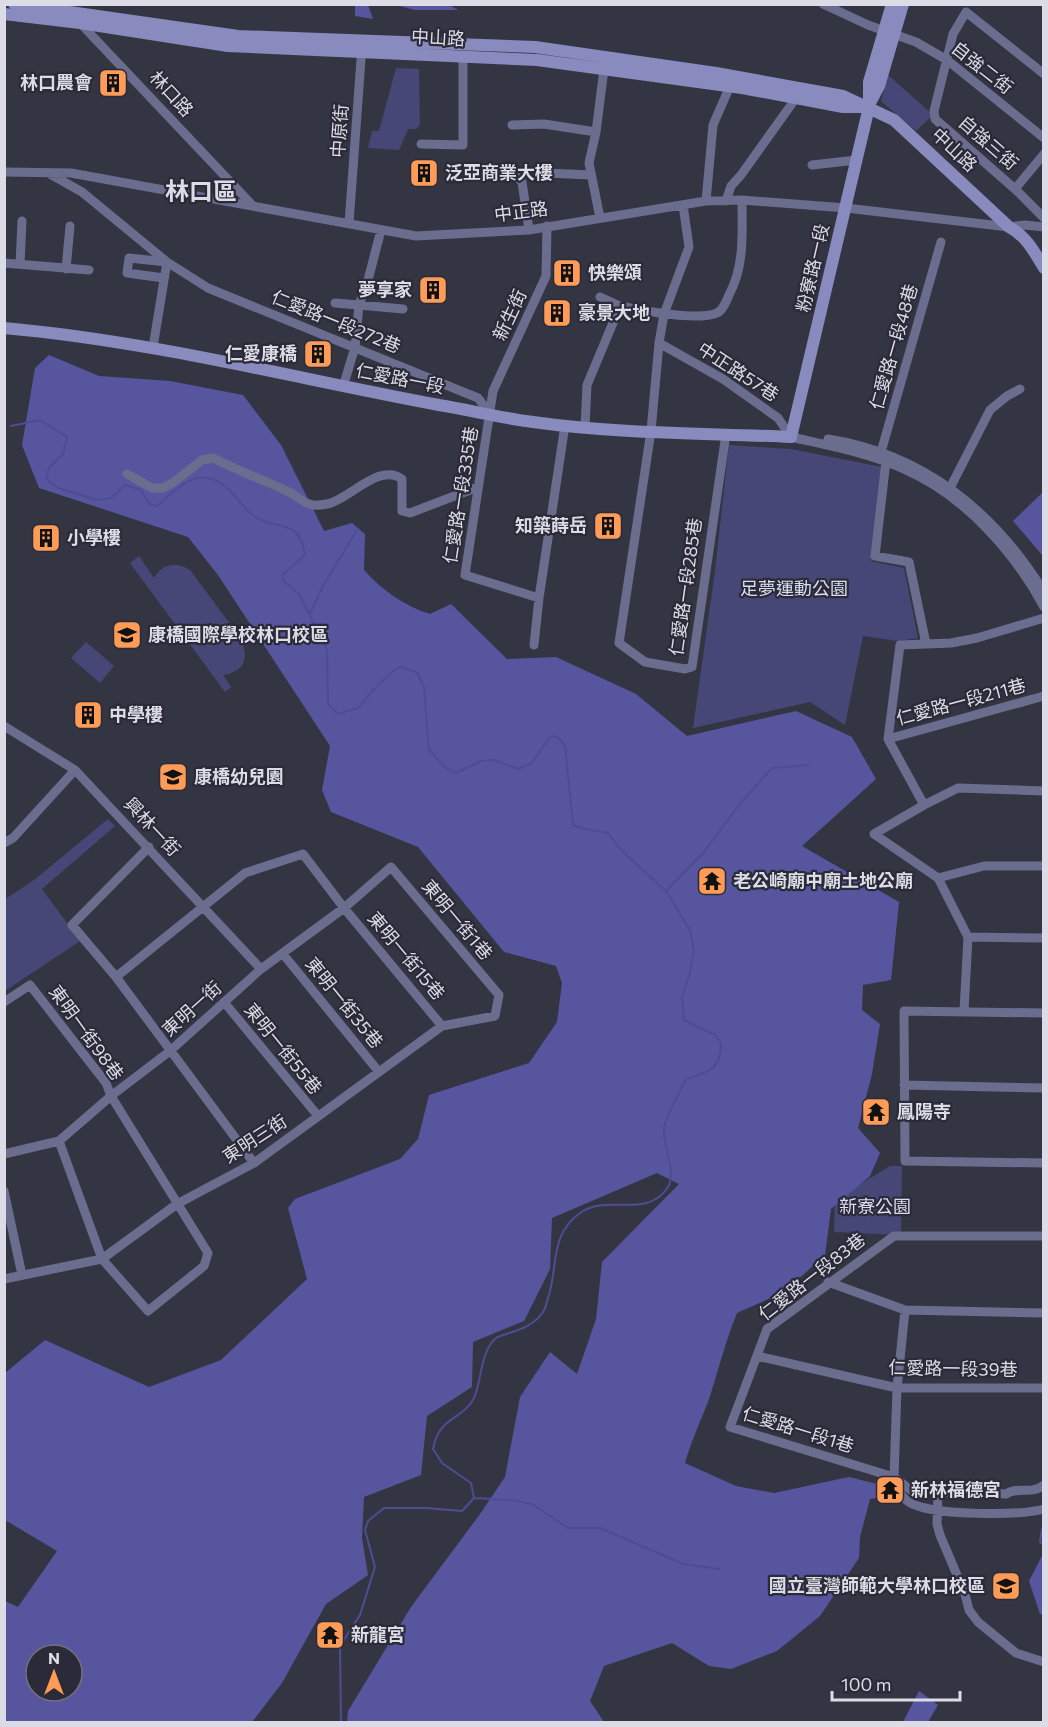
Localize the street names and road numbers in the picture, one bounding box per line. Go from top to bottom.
street label: 中山路 [411,25,466,49]
street label: 自強二街 [947,36,1018,98]
street label: 林口路 [145,66,198,121]
street label: 中原街 [326,103,352,159]
street label: 自強三街 [954,110,1023,174]
street label: 中山路 [927,123,982,176]
street label: 中正路 [493,197,549,225]
street label: 粉寮路一段 [791,221,833,314]
street label: 仁愛路一段48巷 [865,281,921,412]
street label: 仁愛路一段272巷 [269,285,404,357]
street label: 新生街 [488,285,530,344]
street label: 中正路57巷 [694,337,783,405]
street label: 仁愛路一段 [354,359,446,397]
street label: 仁愛路一段335巷 [438,425,482,565]
street label: 仁愛路一段285巷 [664,516,706,657]
street label: 仁愛路一段211巷 [893,673,1028,729]
street label: 興林一街 [120,792,185,860]
street label: 東明一街1巷 [418,875,498,964]
street label: 東明一街15巷 [364,907,450,1004]
street label: 東明一街35巷 [301,952,388,1052]
street label: 東明一街 [157,976,225,1041]
street label: 東明一街98巷 [45,981,129,1084]
street label: 東明一街55巷 [240,998,327,1098]
street label: 東明三街 [218,1109,291,1167]
street label: 仁愛路一段83巷 [754,1228,869,1325]
street label: 仁愛路一段39巷 [888,1356,1018,1380]
street label: 仁愛路一段1巷 [740,1402,857,1456]

